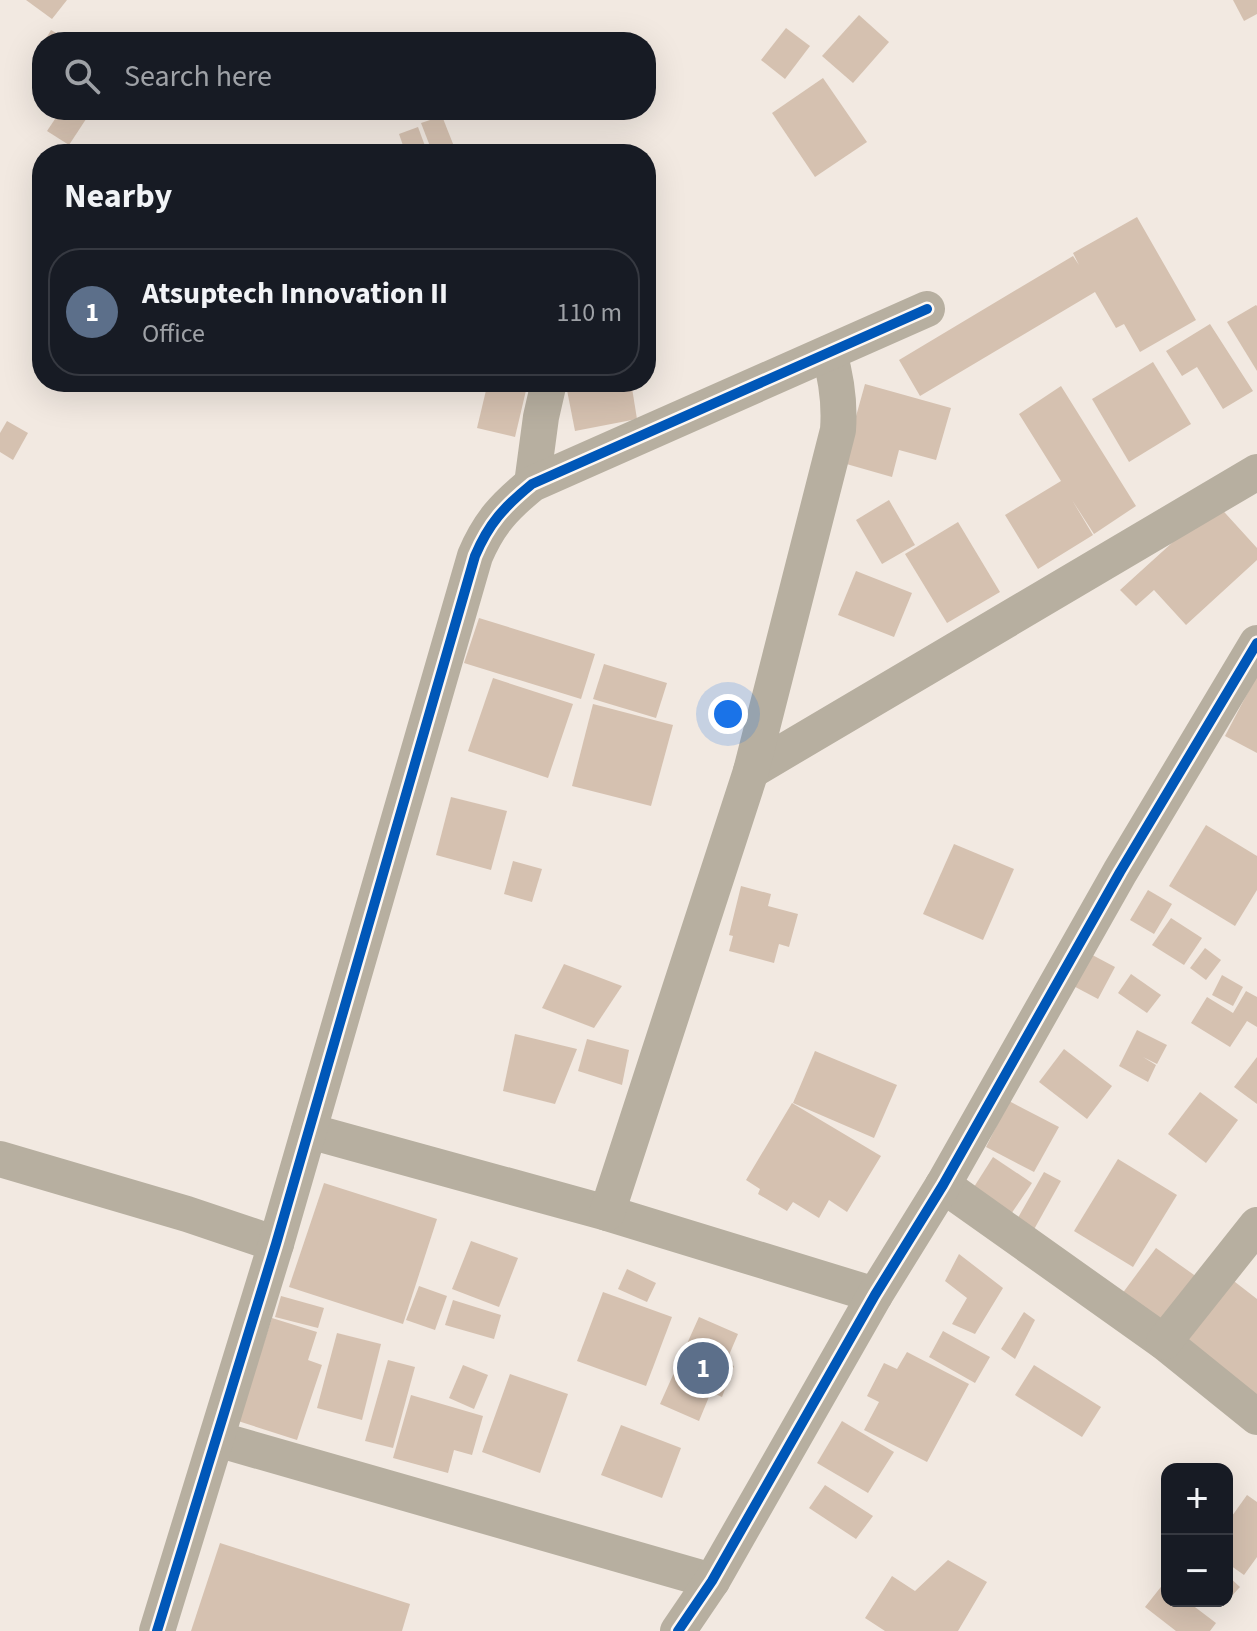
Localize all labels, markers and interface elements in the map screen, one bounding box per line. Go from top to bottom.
search box [32,32,656,120]
icon: search [60,54,104,98]
text: Search here [124,55,272,98]
text: Nearby [64,172,172,221]
text: Atsuptech Innovation II [142,272,448,315]
text: 1 [85,294,99,331]
text: 110 m [556,294,622,331]
text: Office [142,315,205,352]
your location [708,694,748,734]
pin: 1 [677,1338,729,1398]
map controls [1161,1463,1233,1607]
button: + [1161,1463,1233,1535]
button: − [1161,1535,1233,1607]

